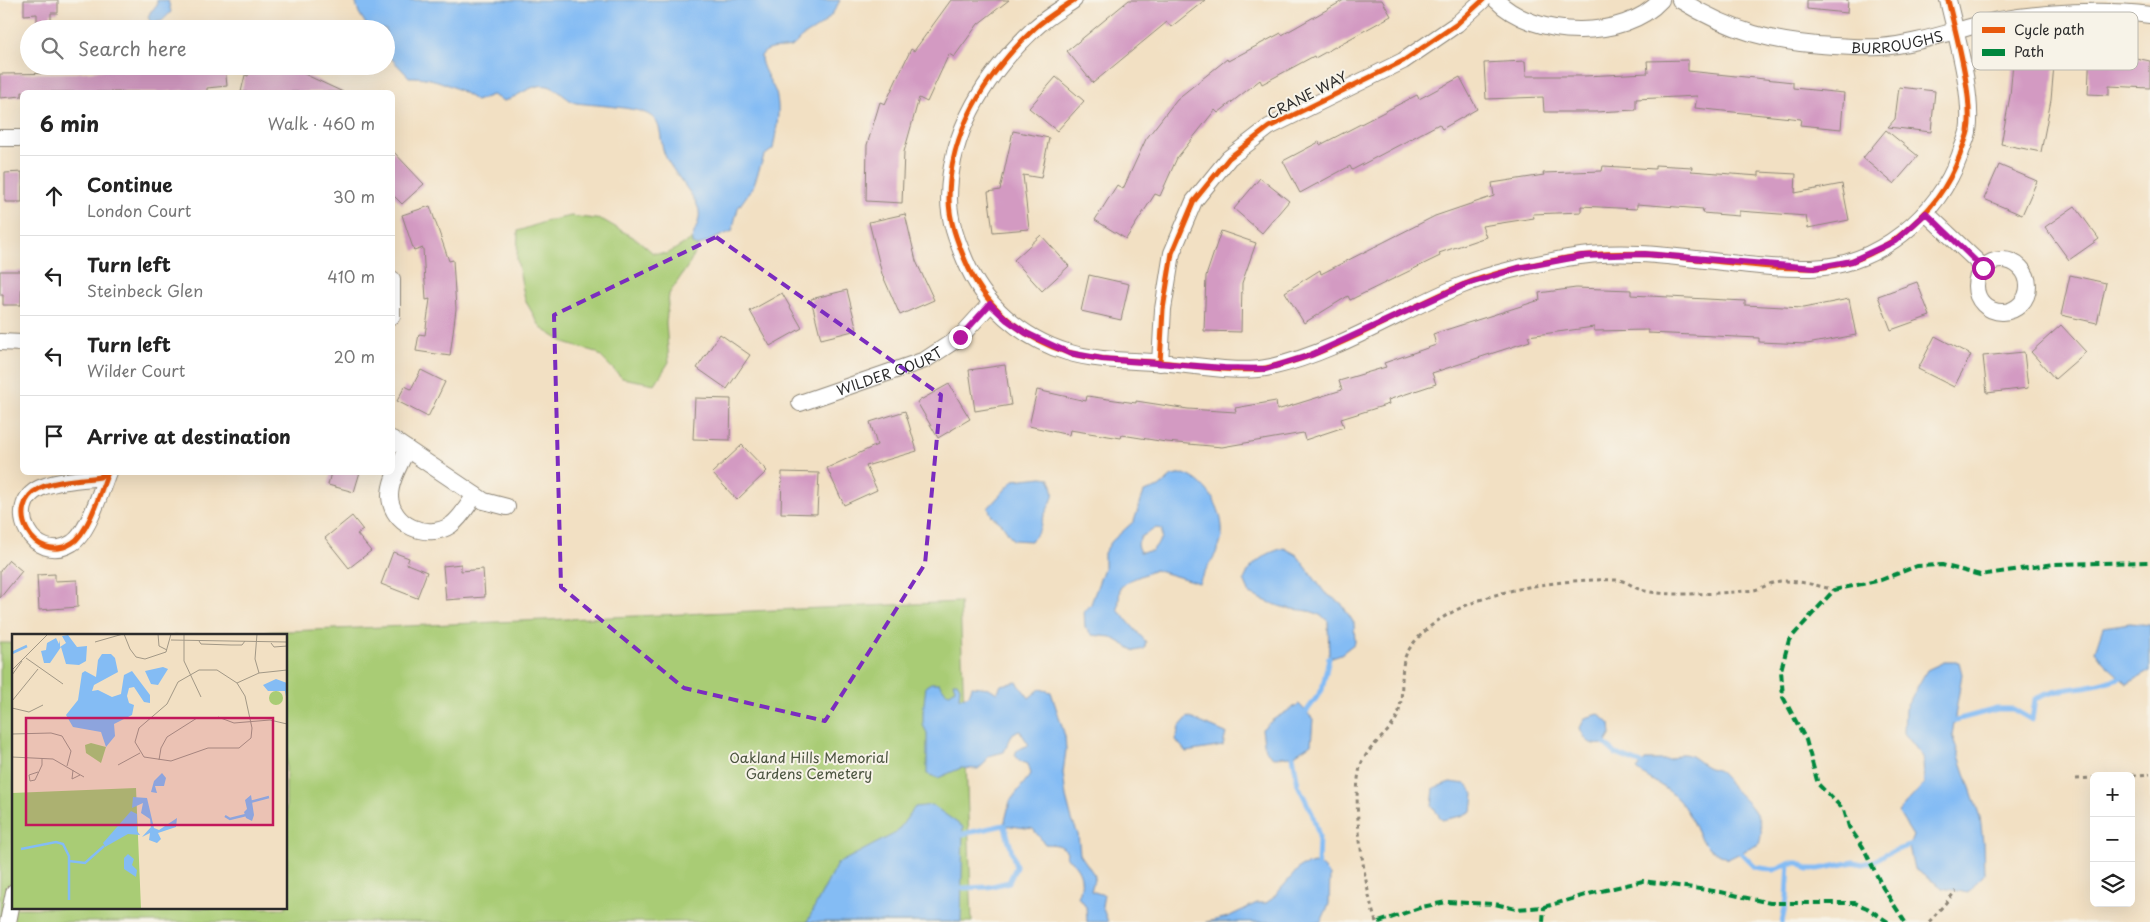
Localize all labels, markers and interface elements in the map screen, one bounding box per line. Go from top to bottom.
legend [1972,12,2138,70]
text: Cycle path [2014,19,2085,40]
search box [20,20,395,75]
street label: BURROUGHS [1851,24,1945,58]
icon: search [38,34,66,62]
text: Search here [78,34,187,62]
text: Path [2014,41,2044,62]
street label: CRANE WAY [1263,66,1351,124]
text: 6 min [40,107,99,139]
text: Walk · 460 m [268,111,375,135]
text: Continue [87,170,173,198]
icon: ahead [40,182,68,210]
text: 30 m [333,184,375,208]
text: London Court [87,198,191,222]
text: Turn left [87,250,171,278]
route start [1972,257,1995,280]
icon: left [40,262,68,290]
text: 410 m [327,264,375,288]
text: Steinbeck Glen [87,278,203,302]
route end [949,326,972,349]
text: Turn left [87,330,171,358]
street label: WILDER COURT [834,341,947,400]
icon: left [40,342,68,370]
text: 20 m [334,344,375,368]
text: Wilder Court [87,358,185,382]
icon: arrive [40,422,68,450]
text: Arrive at destination [87,422,291,450]
inset map [12,634,288,910]
park label: Oakland Hills Memorial Gardens Cemetery [729,747,889,784]
map controls [2090,772,2135,907]
button: + [2090,772,2135,817]
button: − [2090,817,2135,862]
button: layers [2090,862,2135,907]

